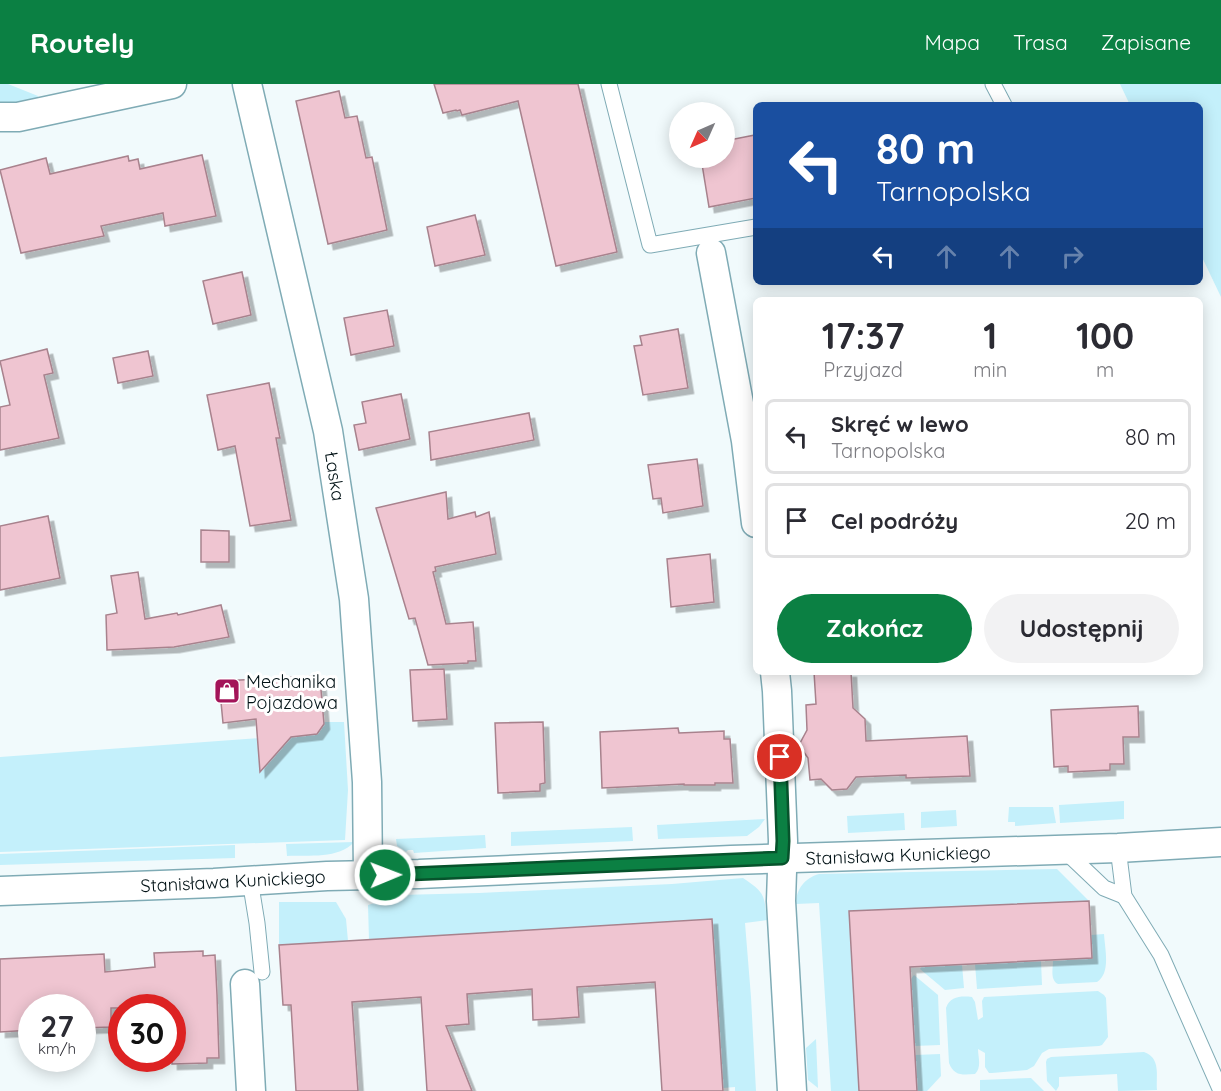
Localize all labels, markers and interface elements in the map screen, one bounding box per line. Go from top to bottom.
text: Routely [30,25,134,60]
text: Mapa [925,29,980,55]
text: Trasa [1013,29,1068,55]
text: Zapisane [1101,29,1191,55]
north arrow [669,102,735,168]
map controls [669,102,735,168]
text: 80 m [876,122,975,175]
icon: left [777,126,855,204]
text: Tarnopolska [876,174,1031,208]
icon: left [867,240,900,273]
icon: ahead [930,240,963,273]
icon: ahead [993,240,1026,273]
icon: right [1056,240,1089,273]
text: 17:37 [822,313,904,358]
text: 1 [983,313,997,358]
text: 100 [1076,313,1134,358]
text: Przyjazd [823,357,903,382]
text: min [973,357,1007,382]
text: m [1096,357,1114,382]
text: Skręć w lewo [831,410,969,438]
icon: left [780,420,813,453]
text: 80 m [1125,423,1176,451]
text: Tarnopolska [831,438,945,463]
street label: Łaska [320,449,350,503]
icon: arrive [780,504,813,537]
text: Cel podróży [831,507,958,535]
text: 20 m [1125,507,1176,535]
button: Zakończ [777,594,972,663]
button: Udostępnij [984,594,1179,663]
place label: Mechanika Pojazdowa [246,670,338,714]
shop icon: Mechanika Pojazdowa [212,676,242,706]
pin [754,731,805,782]
icon: arrive [763,740,796,773]
street label: Stanisława Kunickiego [805,840,991,870]
position arrow [353,843,417,907]
street label: Stanisława Kunickiego [140,865,326,897]
speed limit sign: 30 [108,994,186,1072]
text: 27 [40,1007,74,1045]
text: km/h [38,1039,76,1058]

